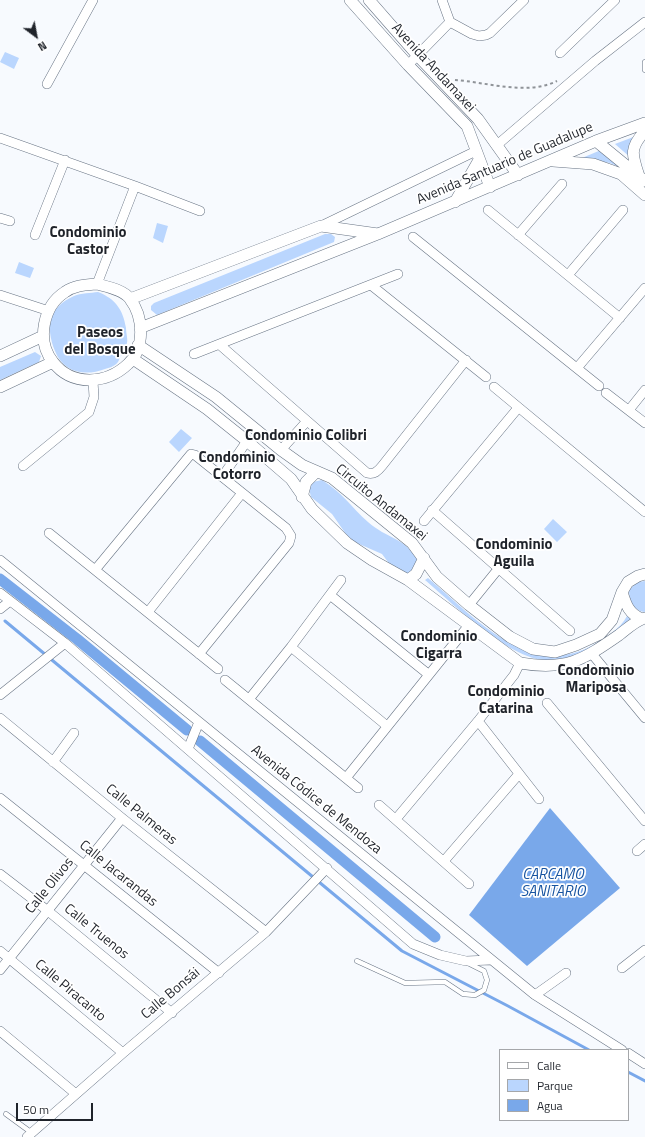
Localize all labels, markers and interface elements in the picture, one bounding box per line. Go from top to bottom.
north arrow [16,16,56,56]
street label: Avenida Andamaxei [388,20,478,116]
text: N [35,37,50,55]
street label: Avenida Santuario de Guadalupe [414,119,596,209]
district label: Condominio Castor [49,224,127,259]
district label: Paseos del Bosque [64,324,136,359]
district label: Condominio Colibri [245,427,367,445]
district label: Condominio Cotorro [198,449,276,484]
street label: Circuito Andamaxei [332,461,430,545]
district label: Condominio Aguila [475,536,553,571]
district label: Condominio Cigarra [400,628,478,663]
district label: Condominio Mariposa [557,662,635,697]
district label: Condominio Catarina [467,683,545,718]
street label: Avenida Códice de Mendoza [247,742,385,858]
street label: Calle Palmeras [102,781,180,849]
street label: Calle Jacarandas [76,837,160,911]
street label: Calle Olivos [22,855,78,917]
water label: CARCAMO SANITARIO [521,866,585,901]
street label: Calle Truenos [60,901,132,963]
street label: Calle Piracanto [31,956,109,1026]
street label: Calle Bonsái [138,965,204,1023]
legend [499,1049,629,1121]
text: Calle [537,1056,561,1075]
text: Parque [537,1076,573,1095]
scale bar [18,1095,95,1121]
text: Agua [537,1096,563,1115]
text: 50 m [23,1100,49,1119]

